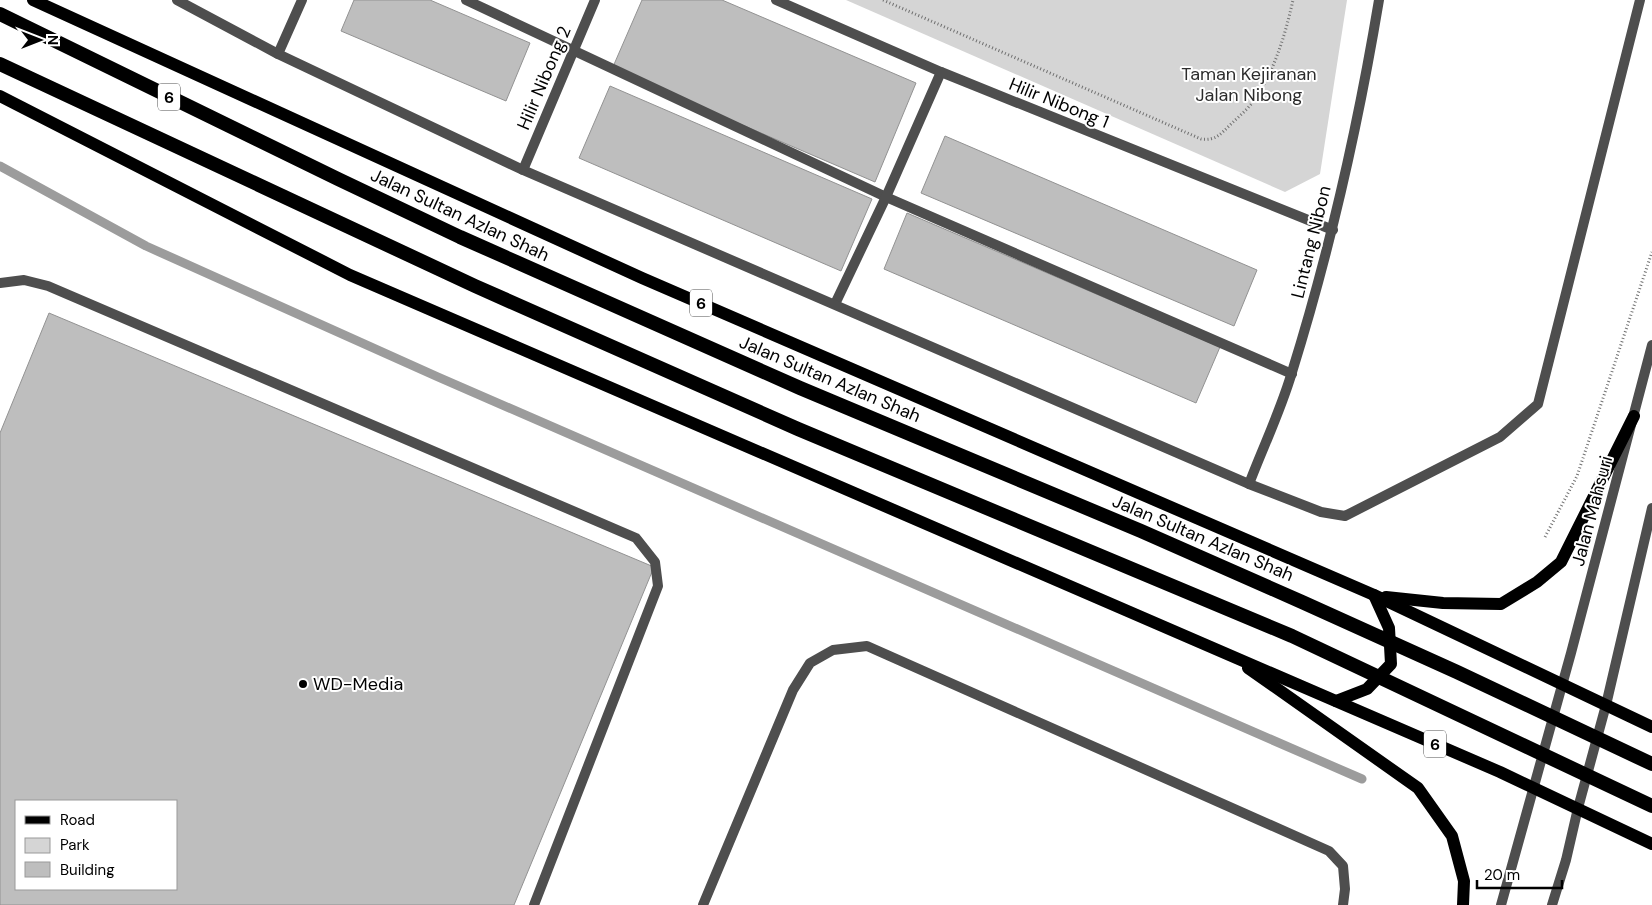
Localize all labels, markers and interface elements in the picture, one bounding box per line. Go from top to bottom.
north arrow [15,15,65,65]
street label: Hilir Nibong 2 [511,22,577,134]
text: N [44,35,62,45]
park label: Taman Kejiranan Jalan Nibong [1181,62,1317,107]
street label: Hilir Nibong 1 [1005,72,1113,134]
road number: 6 [158,84,180,110]
street label: Jalan Sultan Azlan Shah [367,163,553,267]
street label: Lintang Nibon [1285,183,1337,301]
road number: 6 [690,290,712,316]
street label: Jalan Sultan Azlan Shah [736,330,924,428]
street label: Jalan Mahsuri [1566,453,1618,569]
street label: Jalan Sultan Azlan Shah [1109,489,1297,587]
place label: WD-Media [313,672,403,696]
marker: WD-Media [297,678,309,690]
road number: 6 [1424,731,1446,758]
legend [15,800,178,890]
text: Road [60,810,95,830]
text: Park [60,835,90,855]
scale bar [1477,858,1562,890]
text: Building [60,860,115,880]
text: 20 m [1484,865,1520,885]

